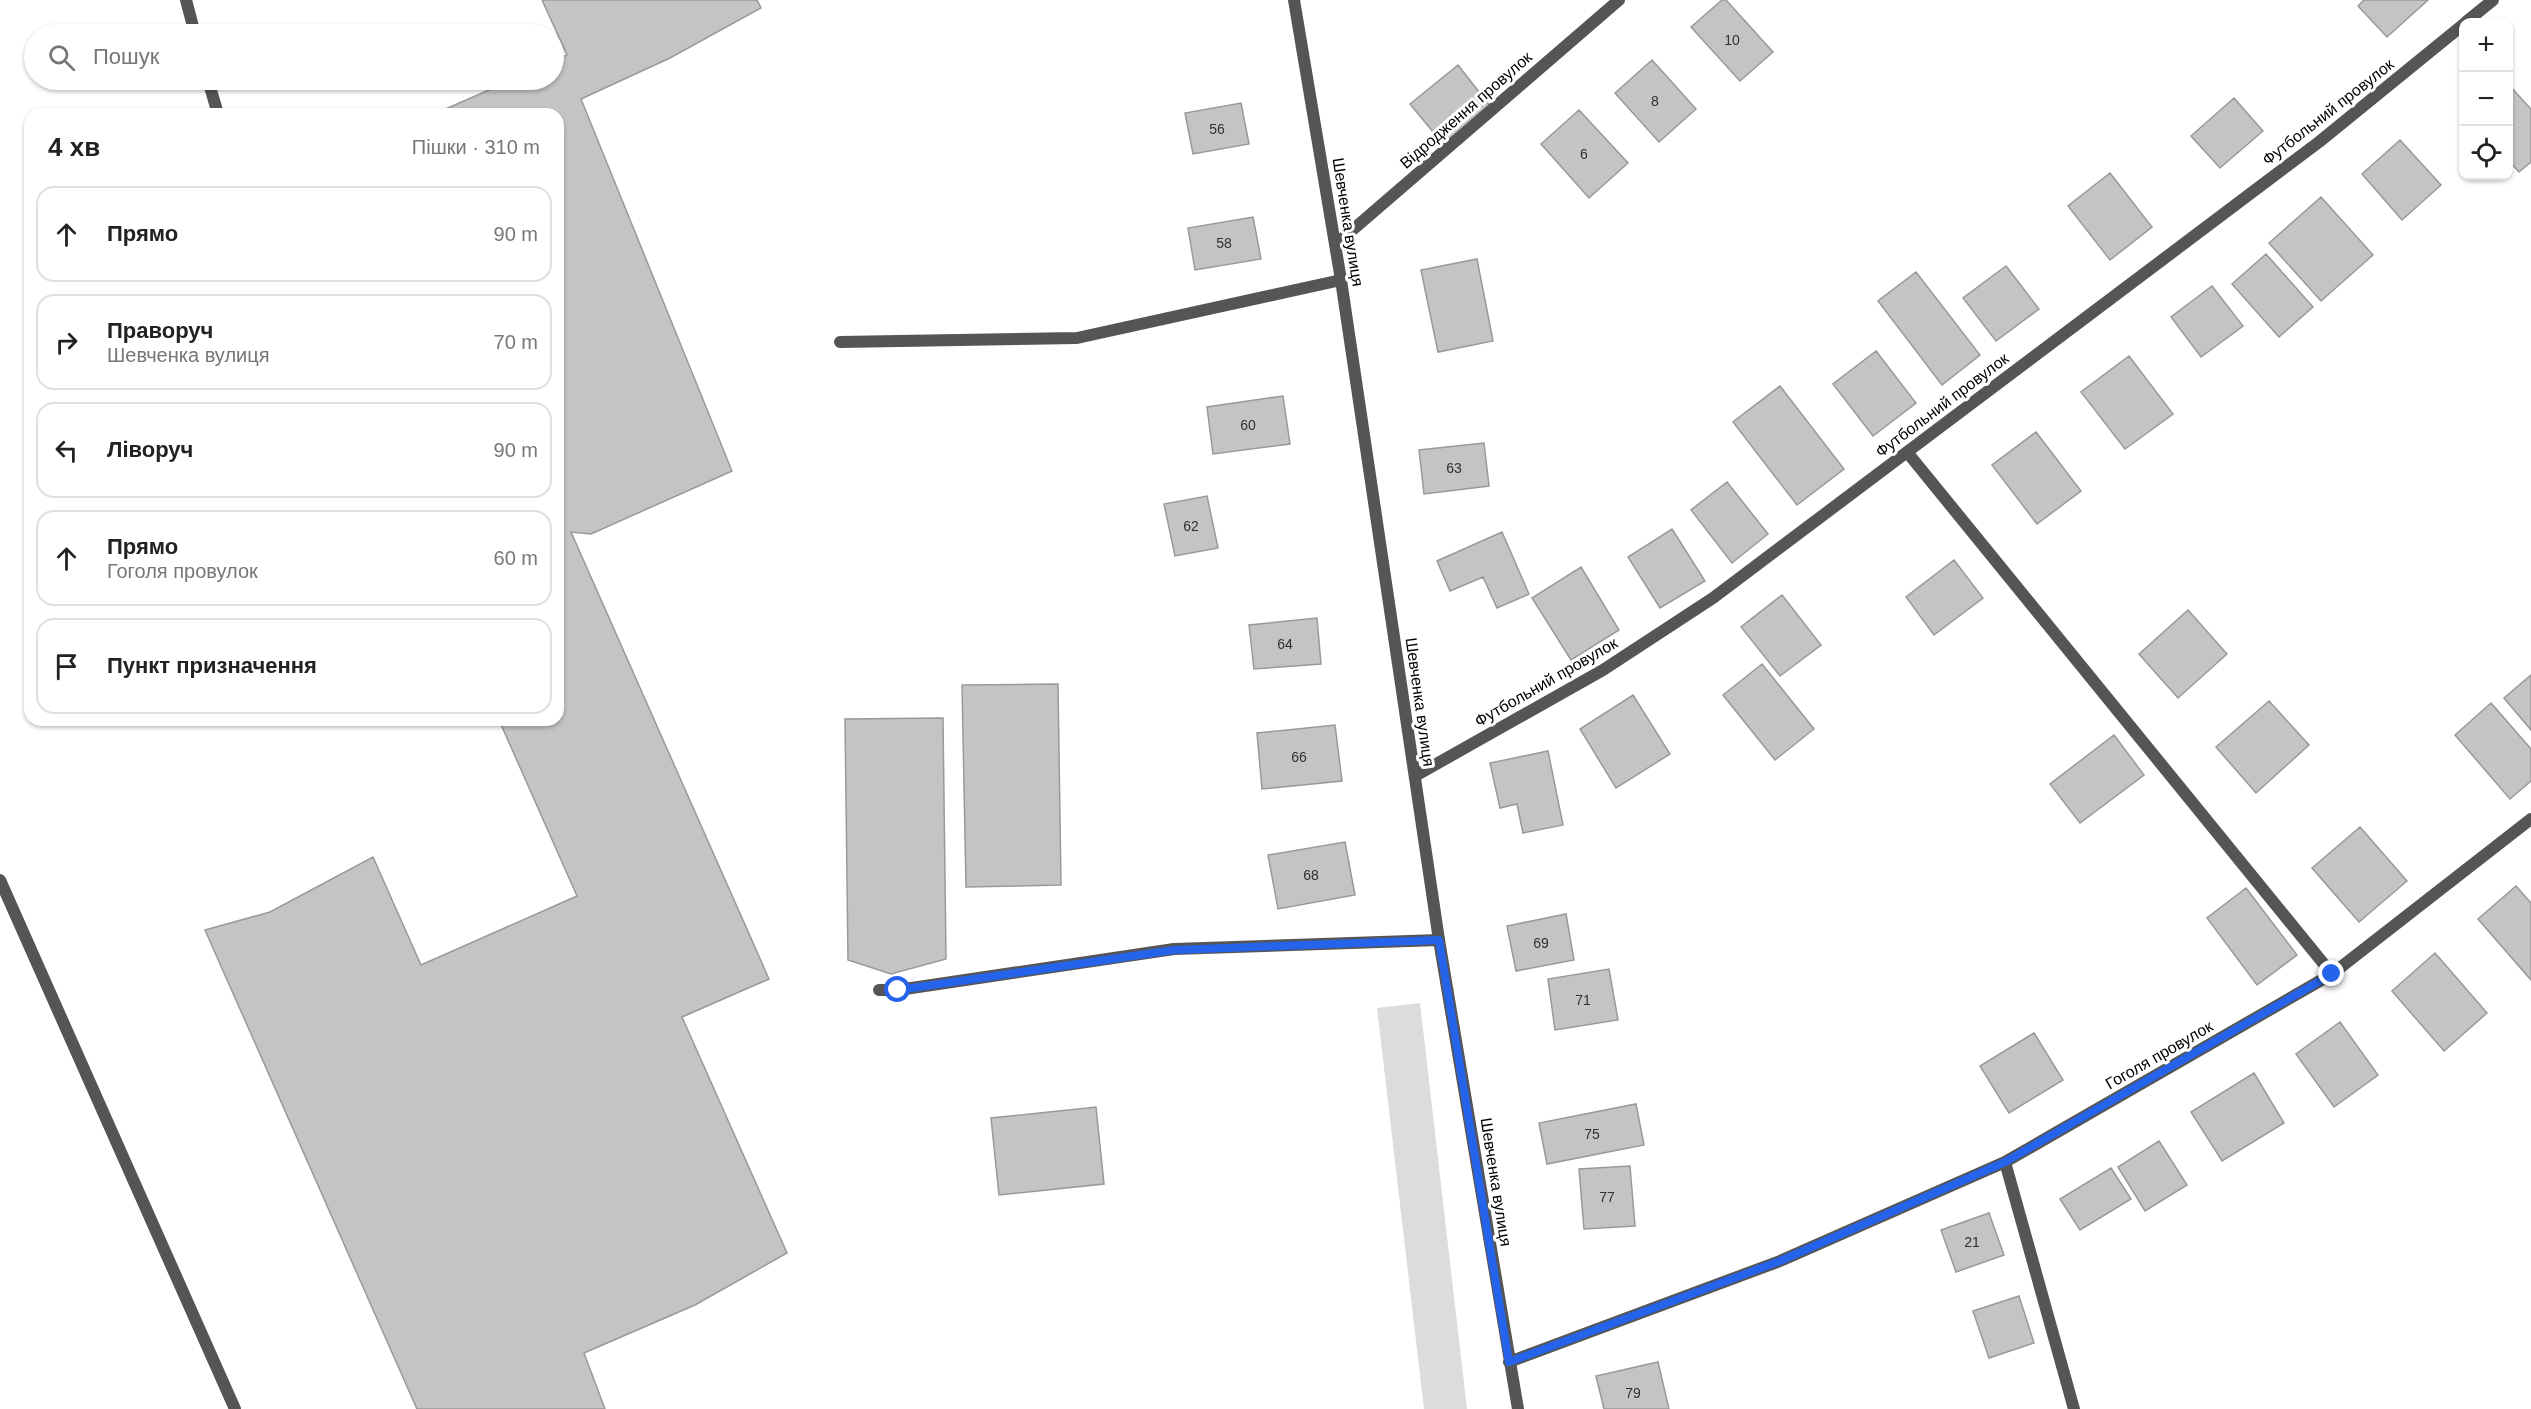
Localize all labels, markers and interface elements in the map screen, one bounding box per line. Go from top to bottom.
map controls [2459,18,2513,180]
button: + [2459,18,2513,72]
search box [24,24,564,90]
house number: 10 [1724,32,1740,48]
icon: search [45,41,78,74]
text: Пошук [93,44,159,69]
street label: Відродження провулок [1397,48,1536,172]
street label: Футбольний провулок [2259,55,2398,168]
button: − [2459,72,2513,126]
house number: 8 [1651,93,1659,109]
house number: 56 [1209,121,1225,137]
button: locate [2459,126,2513,180]
text: 4 хв [48,132,100,162]
text: Пішки · 310 m [412,136,540,158]
house number: 6 [1580,146,1588,162]
street label: Шевченка вулиця [1329,156,1367,288]
icon: ahead [50,218,83,251]
text: Прямо [107,221,178,246]
text: 90 m [494,223,538,245]
house number: 58 [1216,235,1232,251]
text: Праворуч [107,318,213,343]
icon: right [50,326,83,359]
text: 70 m [494,331,538,353]
text: Шевченка вулиця [107,344,270,366]
street label: Футбольний провулок [1872,349,2012,460]
house number: 60 [1240,417,1256,433]
icon: left [50,434,83,467]
text: Ліворуч [107,437,193,462]
text: 90 m [494,439,538,461]
house number: 63 [1446,460,1462,476]
house number: 62 [1183,518,1199,534]
text: Прямо [107,534,178,559]
icon: ahead [50,542,83,575]
text: 60 m [494,547,538,569]
text: Гоголя провулок [107,560,258,582]
street label: Футбольний провулок [1472,634,1621,730]
house number: 64 [1277,636,1293,652]
street label: Шевченка вулиця [1403,636,1437,768]
icon: arrive [50,650,83,683]
text: Пункт призначення [107,653,317,678]
house number: 66 [1291,749,1307,765]
house number: 68 [1303,867,1319,883]
house number: 69 [1533,935,1549,951]
route end [2318,960,2344,986]
route start [884,976,910,1002]
house number: 71 [1575,992,1591,1008]
street label: Гоголя провулок [2103,1017,2216,1093]
street label: Шевченка вулиця [1477,1116,1515,1248]
house number: 75 [1584,1126,1600,1142]
house number: 77 [1599,1189,1615,1205]
house number: 21 [1964,1234,1980,1250]
house number: 79 [1625,1385,1641,1401]

